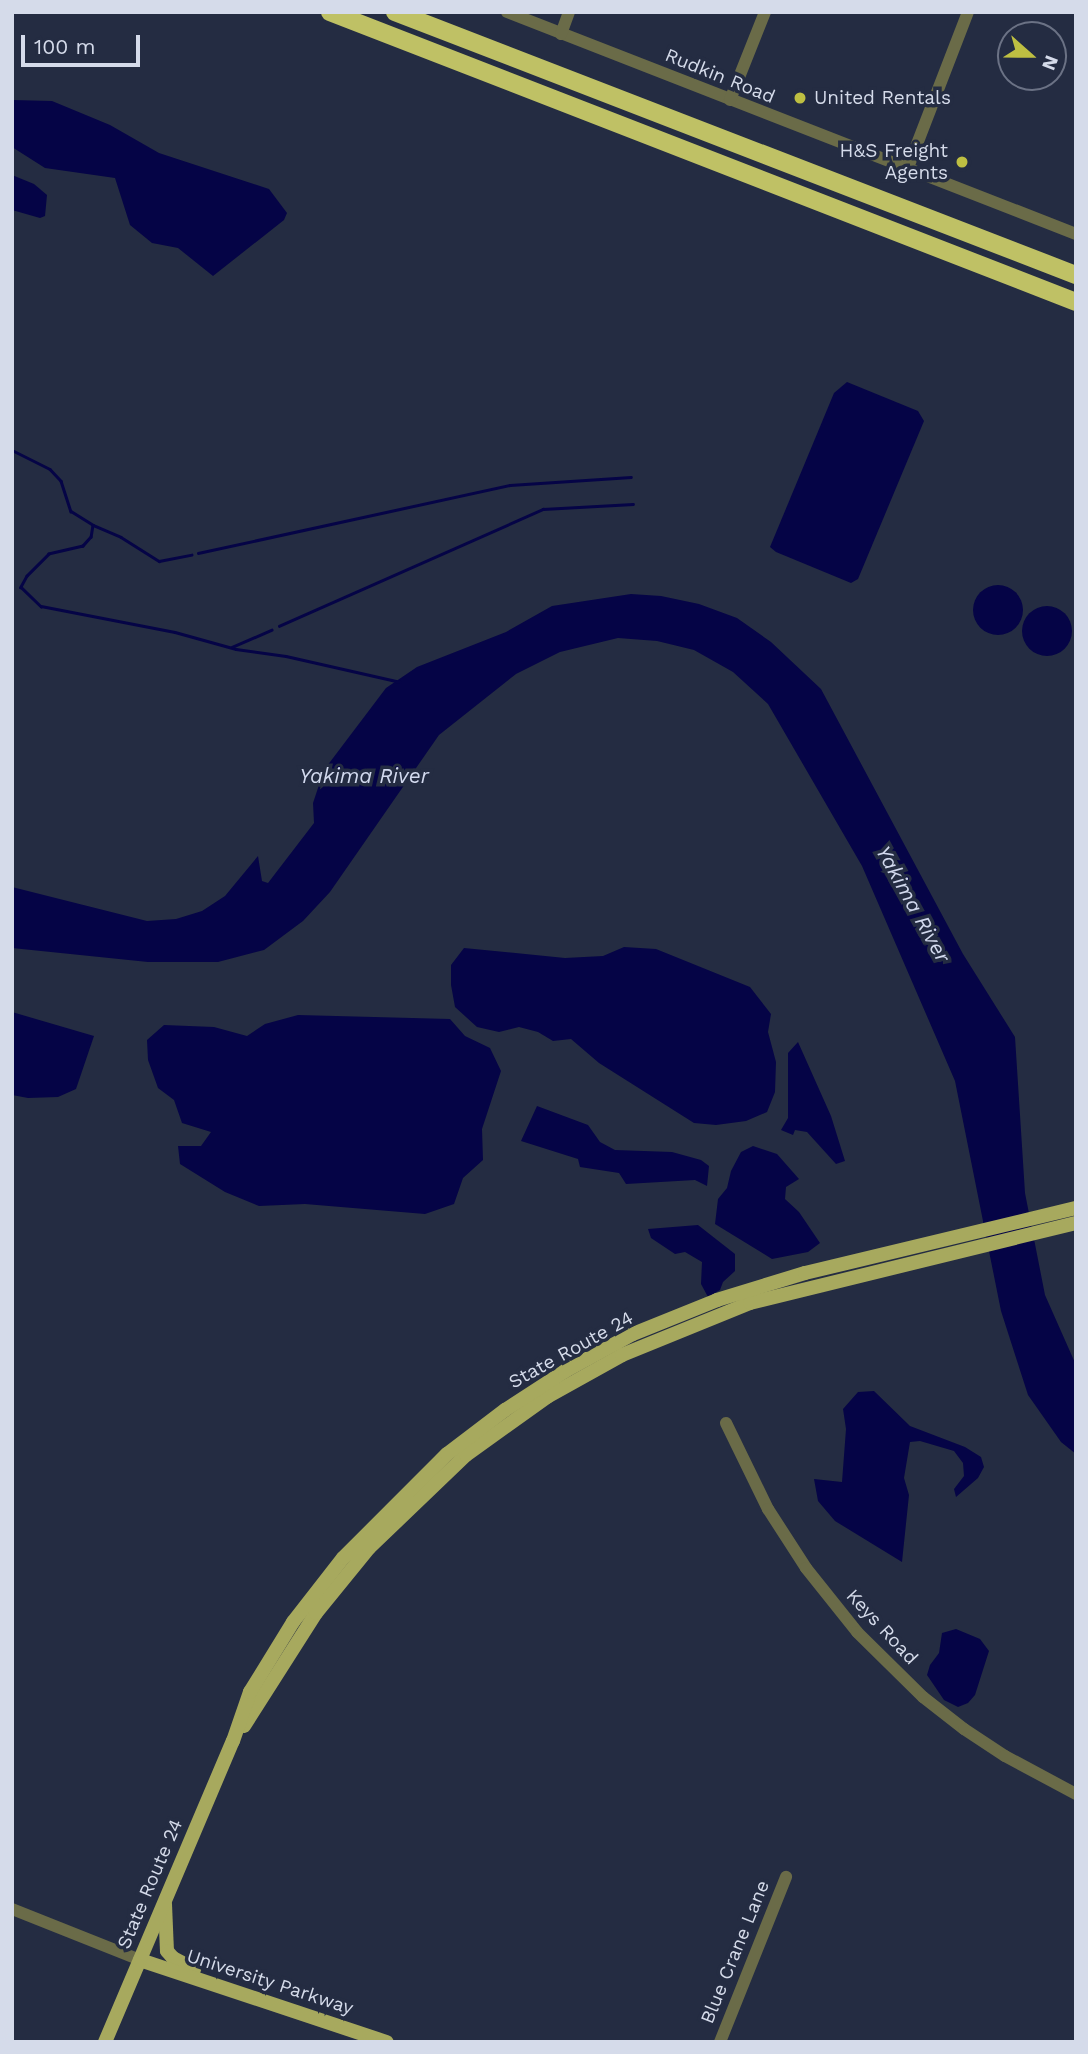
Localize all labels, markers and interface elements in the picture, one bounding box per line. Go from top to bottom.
scale bar [24,21,144,65]
north arrow [997,21,1067,91]
text: 100 m [34,34,96,59]
street label: Rudkin Road [662,44,778,108]
text: N [1037,52,1063,74]
place label: United Rentals [814,87,951,109]
marker: United Rentals [792,90,808,106]
place label: H&S Freight Agents [840,140,948,184]
marker: H&S Freight Agents [954,154,970,170]
water label: Yakima River [299,763,429,789]
water label: Yakima River [871,841,955,967]
street label: State Route 24 [505,1306,637,1394]
street label: Keys Road [841,1585,923,1669]
street label: State Route 24 [112,1816,188,1952]
street label: Blue Crane Lane [696,1877,774,2027]
street label: University Parkway [184,1944,356,2020]

